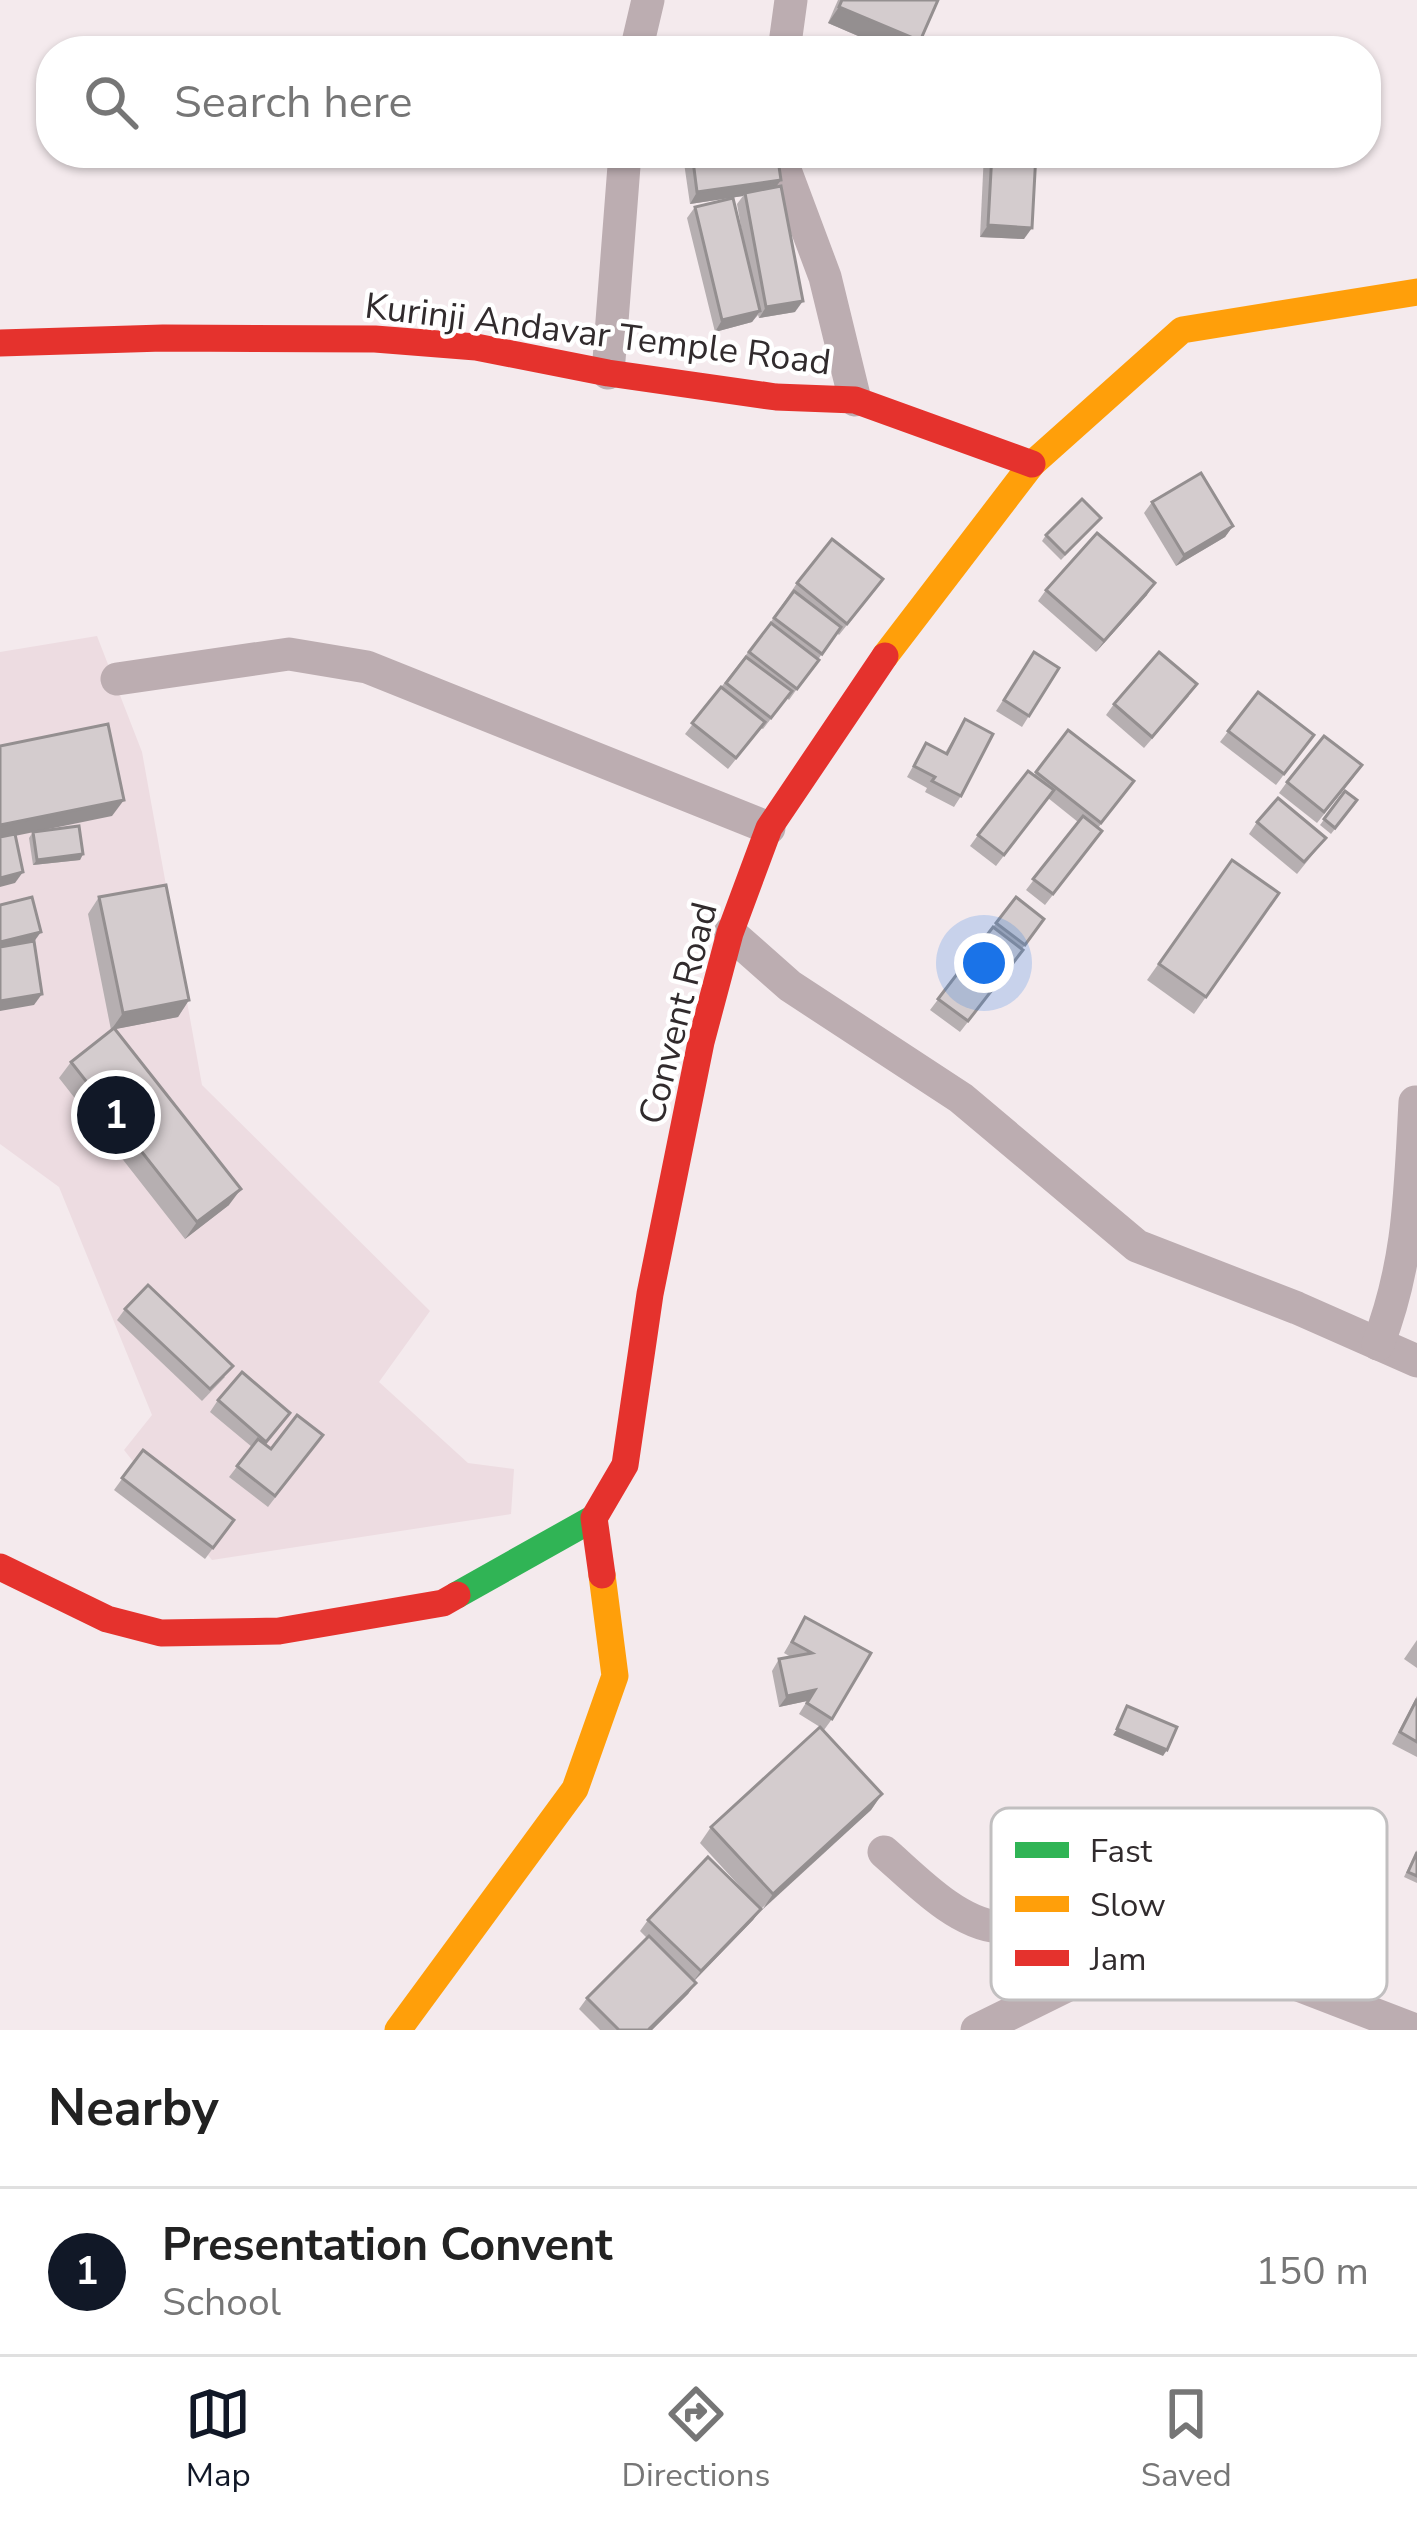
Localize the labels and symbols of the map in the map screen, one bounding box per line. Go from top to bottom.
street label: Kurinji Andavar Temple Road [362,282,833,387]
street label: Convent Road [627,897,730,1129]
your location [954,933,1014,993]
pin: 1 [77,1070,155,1160]
legend [991,1808,1387,2000]
text: Fast [1090,1829,1153,1874]
text: Slow [1090,1883,1166,1928]
text: Jam [1089,1937,1146,1982]

